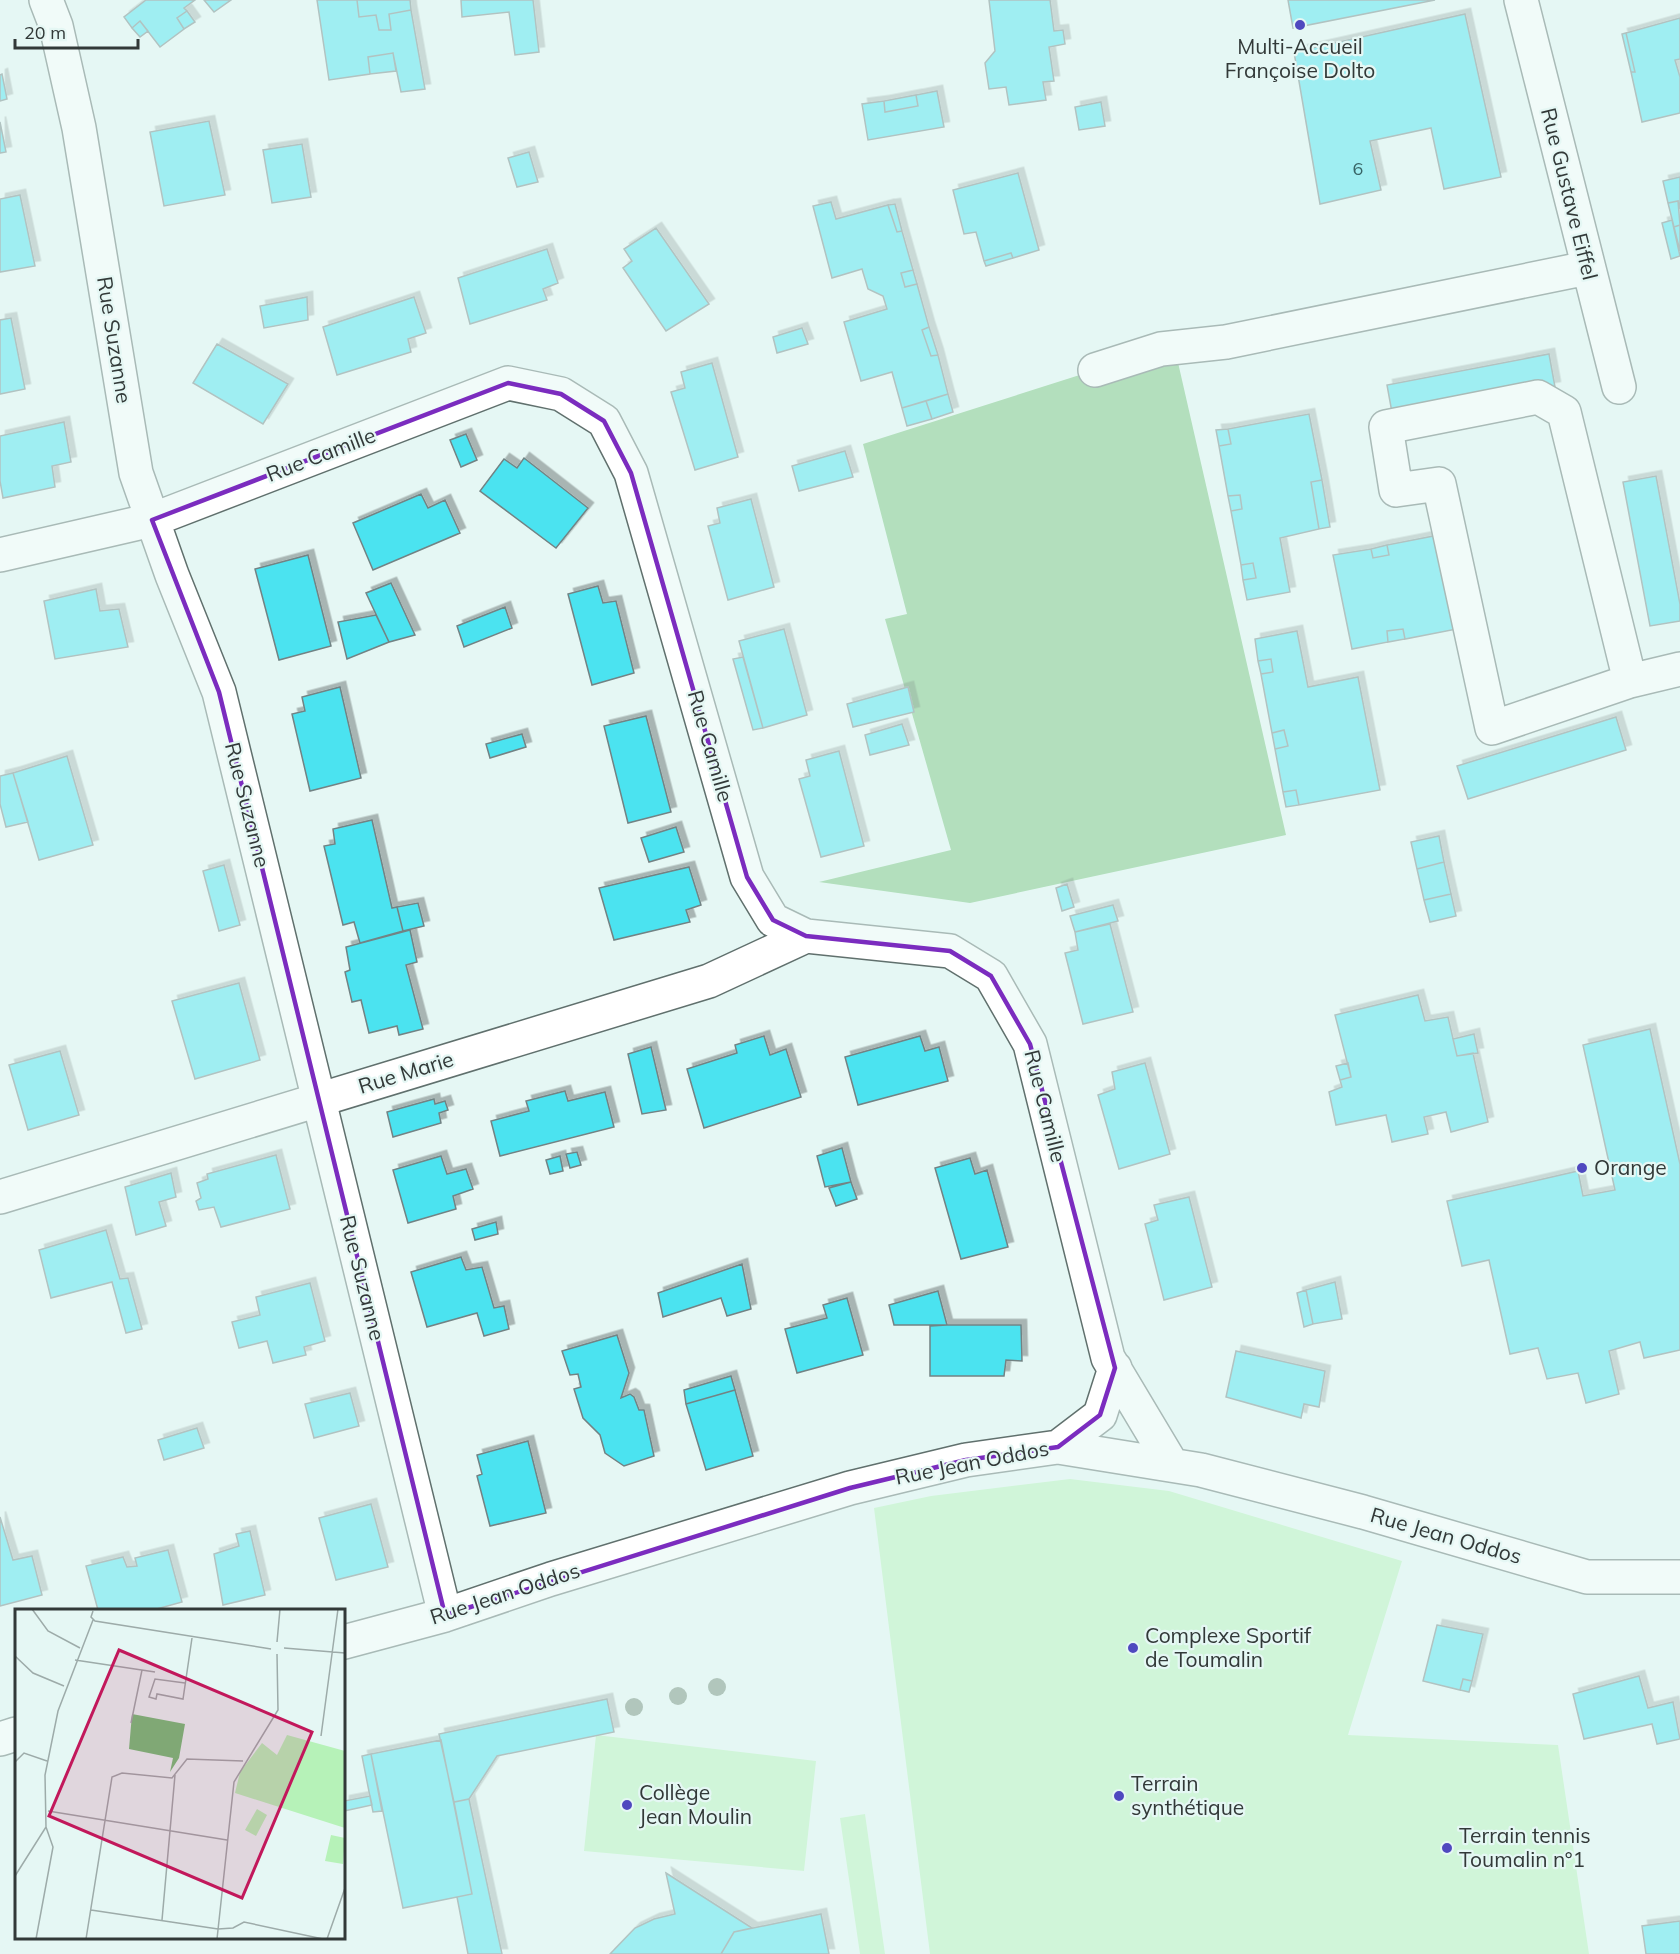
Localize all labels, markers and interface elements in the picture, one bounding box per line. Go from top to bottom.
scale bar [15,12,138,50]
marker: Multi-Accueil Françoise Dolto [1293,18,1307,32]
text: 20 m [24,21,66,44]
place label: Multi-Accueil Françoise Dolto [1225,33,1375,83]
street label: Rue Gustave Eiffel [1536,105,1604,282]
house number: 6 [1353,157,1363,180]
street label: Rue Suzanne [92,275,138,405]
street label: Rue Camille [262,421,379,487]
street label: Rue Camille [683,687,739,805]
street label: Rue Suzanne [220,739,276,870]
street label: Rue Marie [355,1045,456,1099]
street label: Rue Camille [1019,1047,1072,1165]
place label: Orange [1594,1154,1667,1180]
marker: Orange [1575,1161,1589,1175]
street label: Rue Suzanne [335,1212,391,1343]
street label: Rue Jean Oddos [893,1434,1051,1490]
street label: Rue Jean Oddos [1368,1501,1525,1569]
street label: Rue Jean Oddos [426,1557,583,1630]
inset map [15,1609,345,1939]
place label: Complexe Sportif de Toumalin [1145,1622,1312,1672]
marker: Complexe Sportif de Toumalin [1126,1641,1140,1655]
place label: Terrain synthétique [1131,1770,1244,1820]
place label: Collège Jean Moulin [639,1779,752,1829]
marker: Terrain synthétique [1112,1789,1126,1803]
marker: Collège Jean Moulin [620,1798,634,1812]
place label: Terrain tennis Toumalin n°1 [1459,1822,1591,1872]
marker: Terrain tennis Toumalin n°1 [1440,1841,1454,1855]

